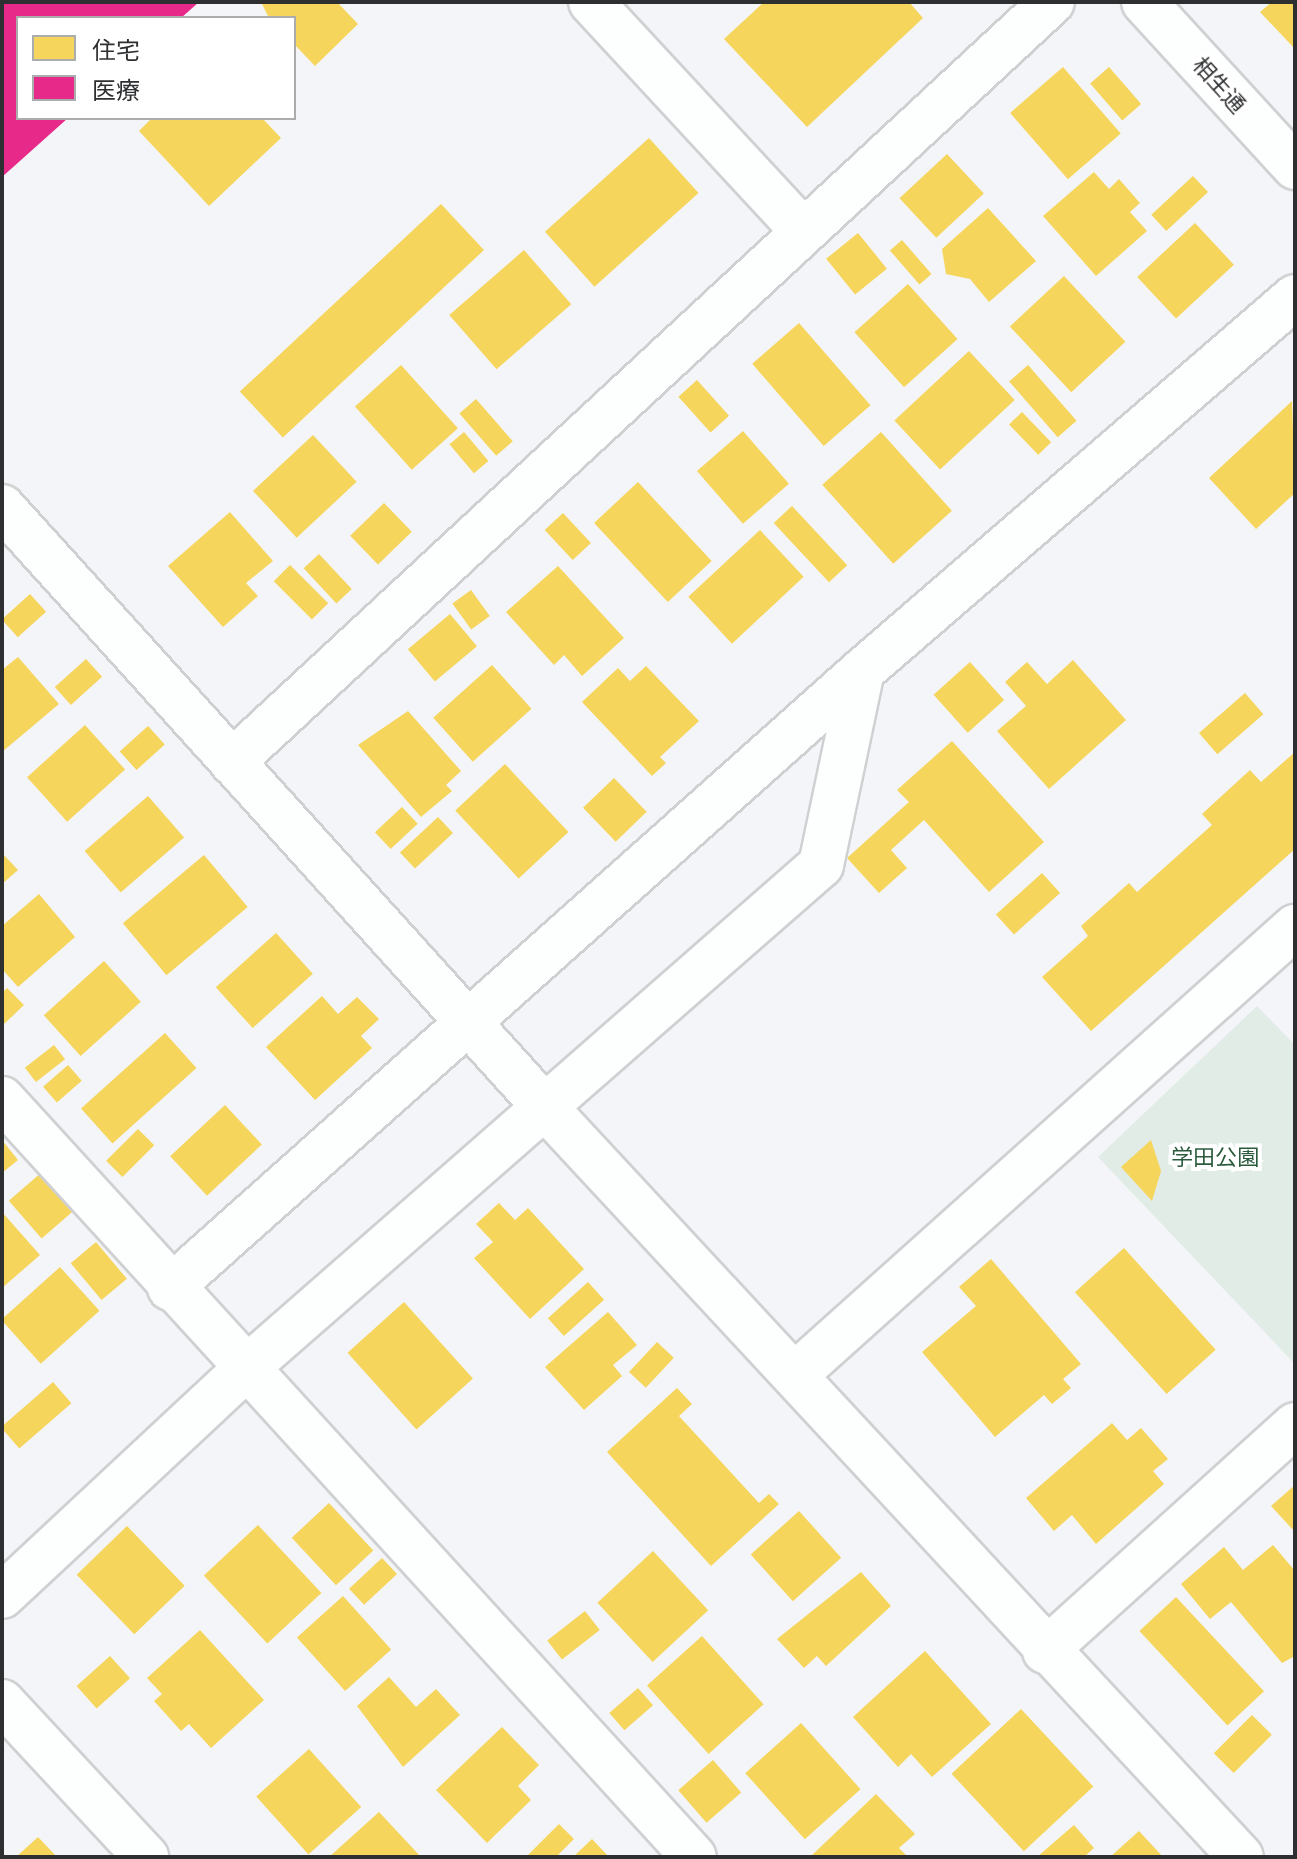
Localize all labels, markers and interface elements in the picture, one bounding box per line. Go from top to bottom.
legend [16,16,296,120]
text: 住宅 [92,35,140,66]
street label: 相生通 [1187,52,1251,118]
text: 医療 [92,75,140,106]
park label: 学田公園 [1171,1145,1259,1171]

